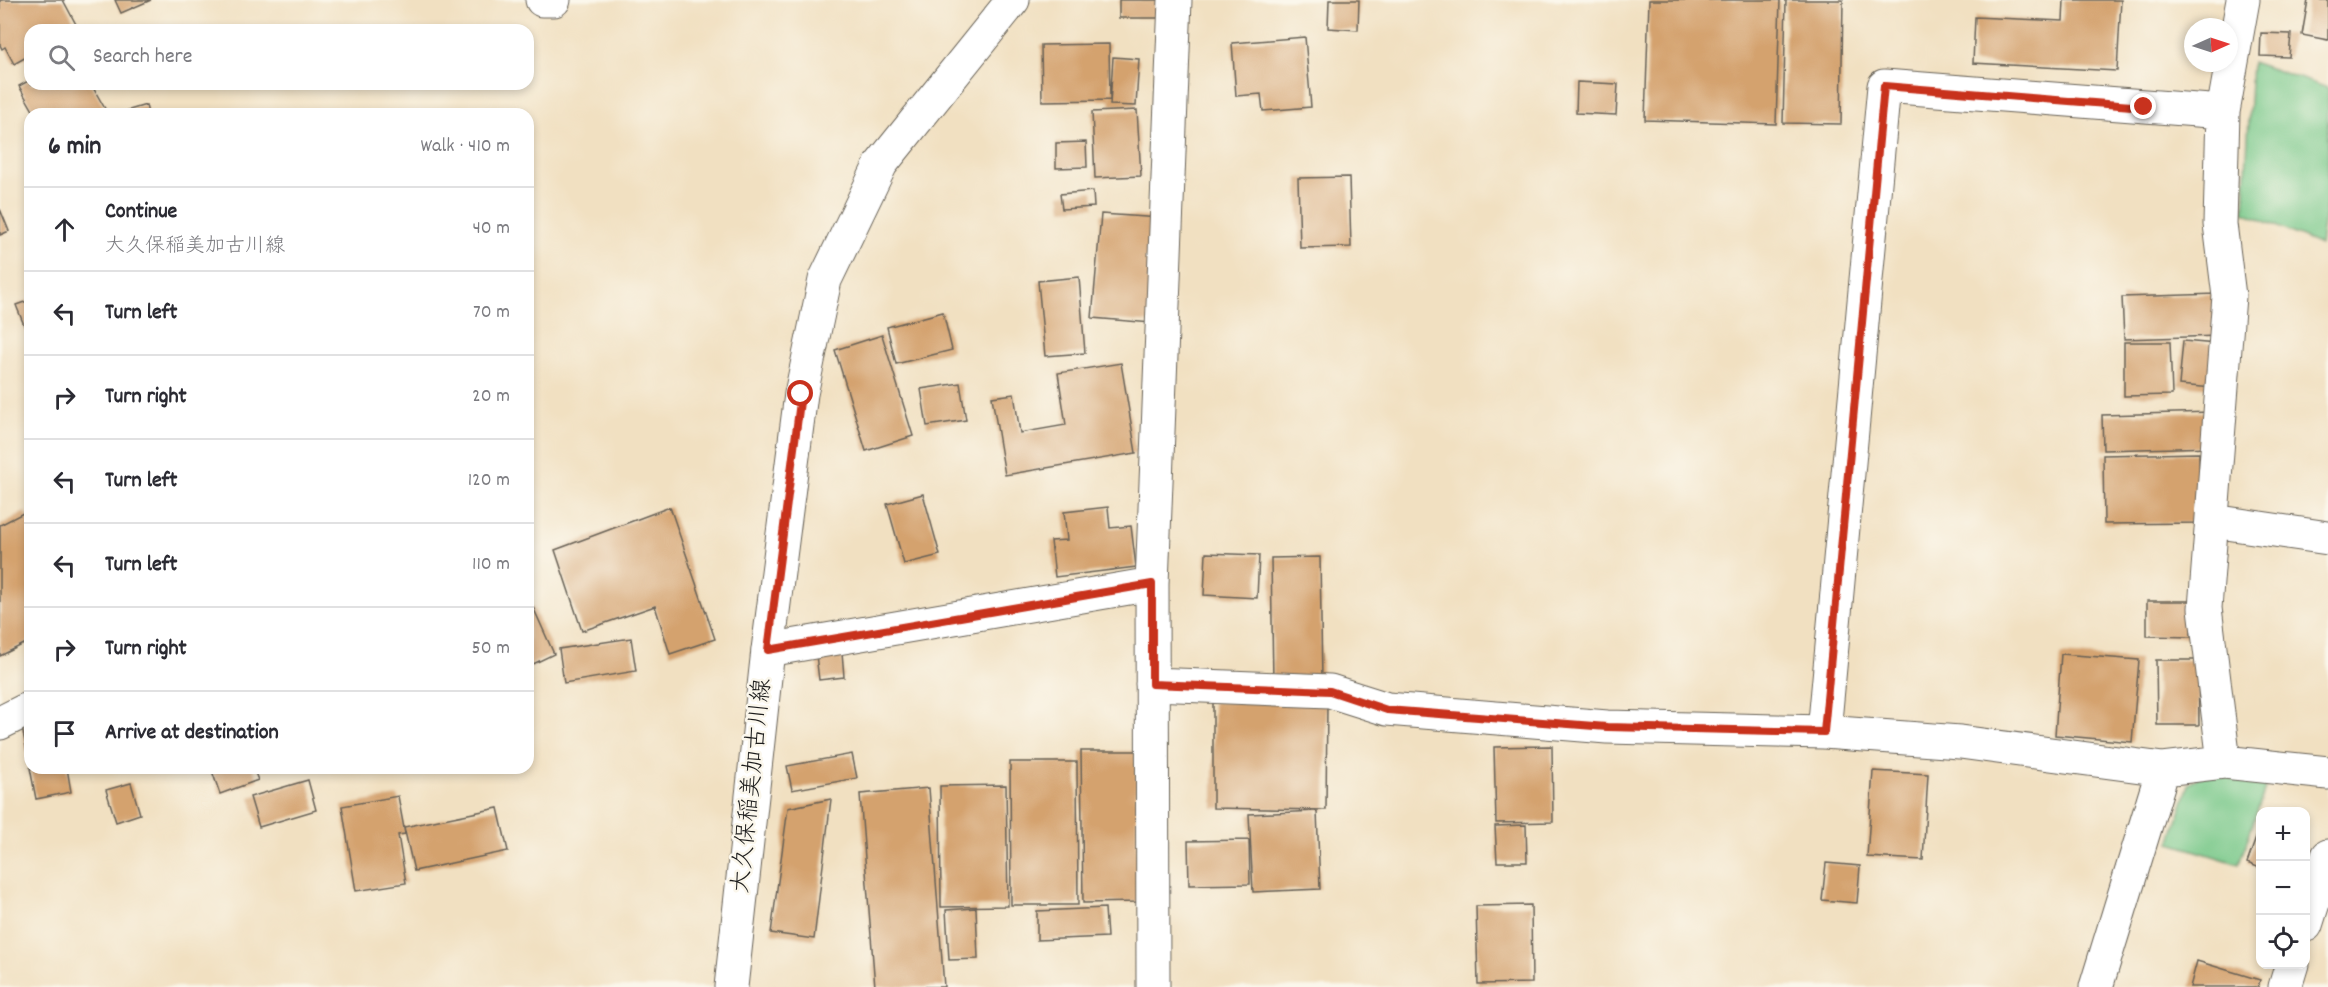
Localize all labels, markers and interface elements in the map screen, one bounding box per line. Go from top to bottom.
north arrow [2184,18,2238,72]
search box [24,24,534,90]
icon: search [45,41,78,74]
text: Search here [93,42,192,73]
route end [2130,93,2156,119]
text: 6 min [48,129,101,166]
text: Walk · 410 m [421,133,510,161]
text: Continue [105,197,177,228]
icon: ahead [48,213,81,246]
text: 40 m [472,215,510,243]
text: 大久保稲美加古川線 [105,233,285,261]
icon: left [48,297,81,330]
text: Turn left [105,298,177,329]
text: 70 m [473,299,510,327]
route start [787,380,813,406]
icon: right [48,381,81,414]
text: Turn right [105,382,187,413]
text: 20 m [472,383,510,411]
icon: left [48,465,81,498]
text: Turn left [105,466,177,497]
text: 120 m [468,467,510,495]
icon: left [48,549,81,582]
text: Turn left [105,550,177,581]
text: 110 m [472,551,510,579]
icon: right [48,633,81,666]
text: Turn right [105,634,187,665]
text: 50 m [472,635,510,663]
street label: 大久保稲美加古川線 [725,677,781,895]
icon: arrive [48,717,81,750]
text: Arrive at destination [105,718,279,749]
map controls [2256,807,2310,969]
button: + [2256,807,2310,861]
button: − [2256,861,2310,915]
button: locate [2256,915,2310,969]

